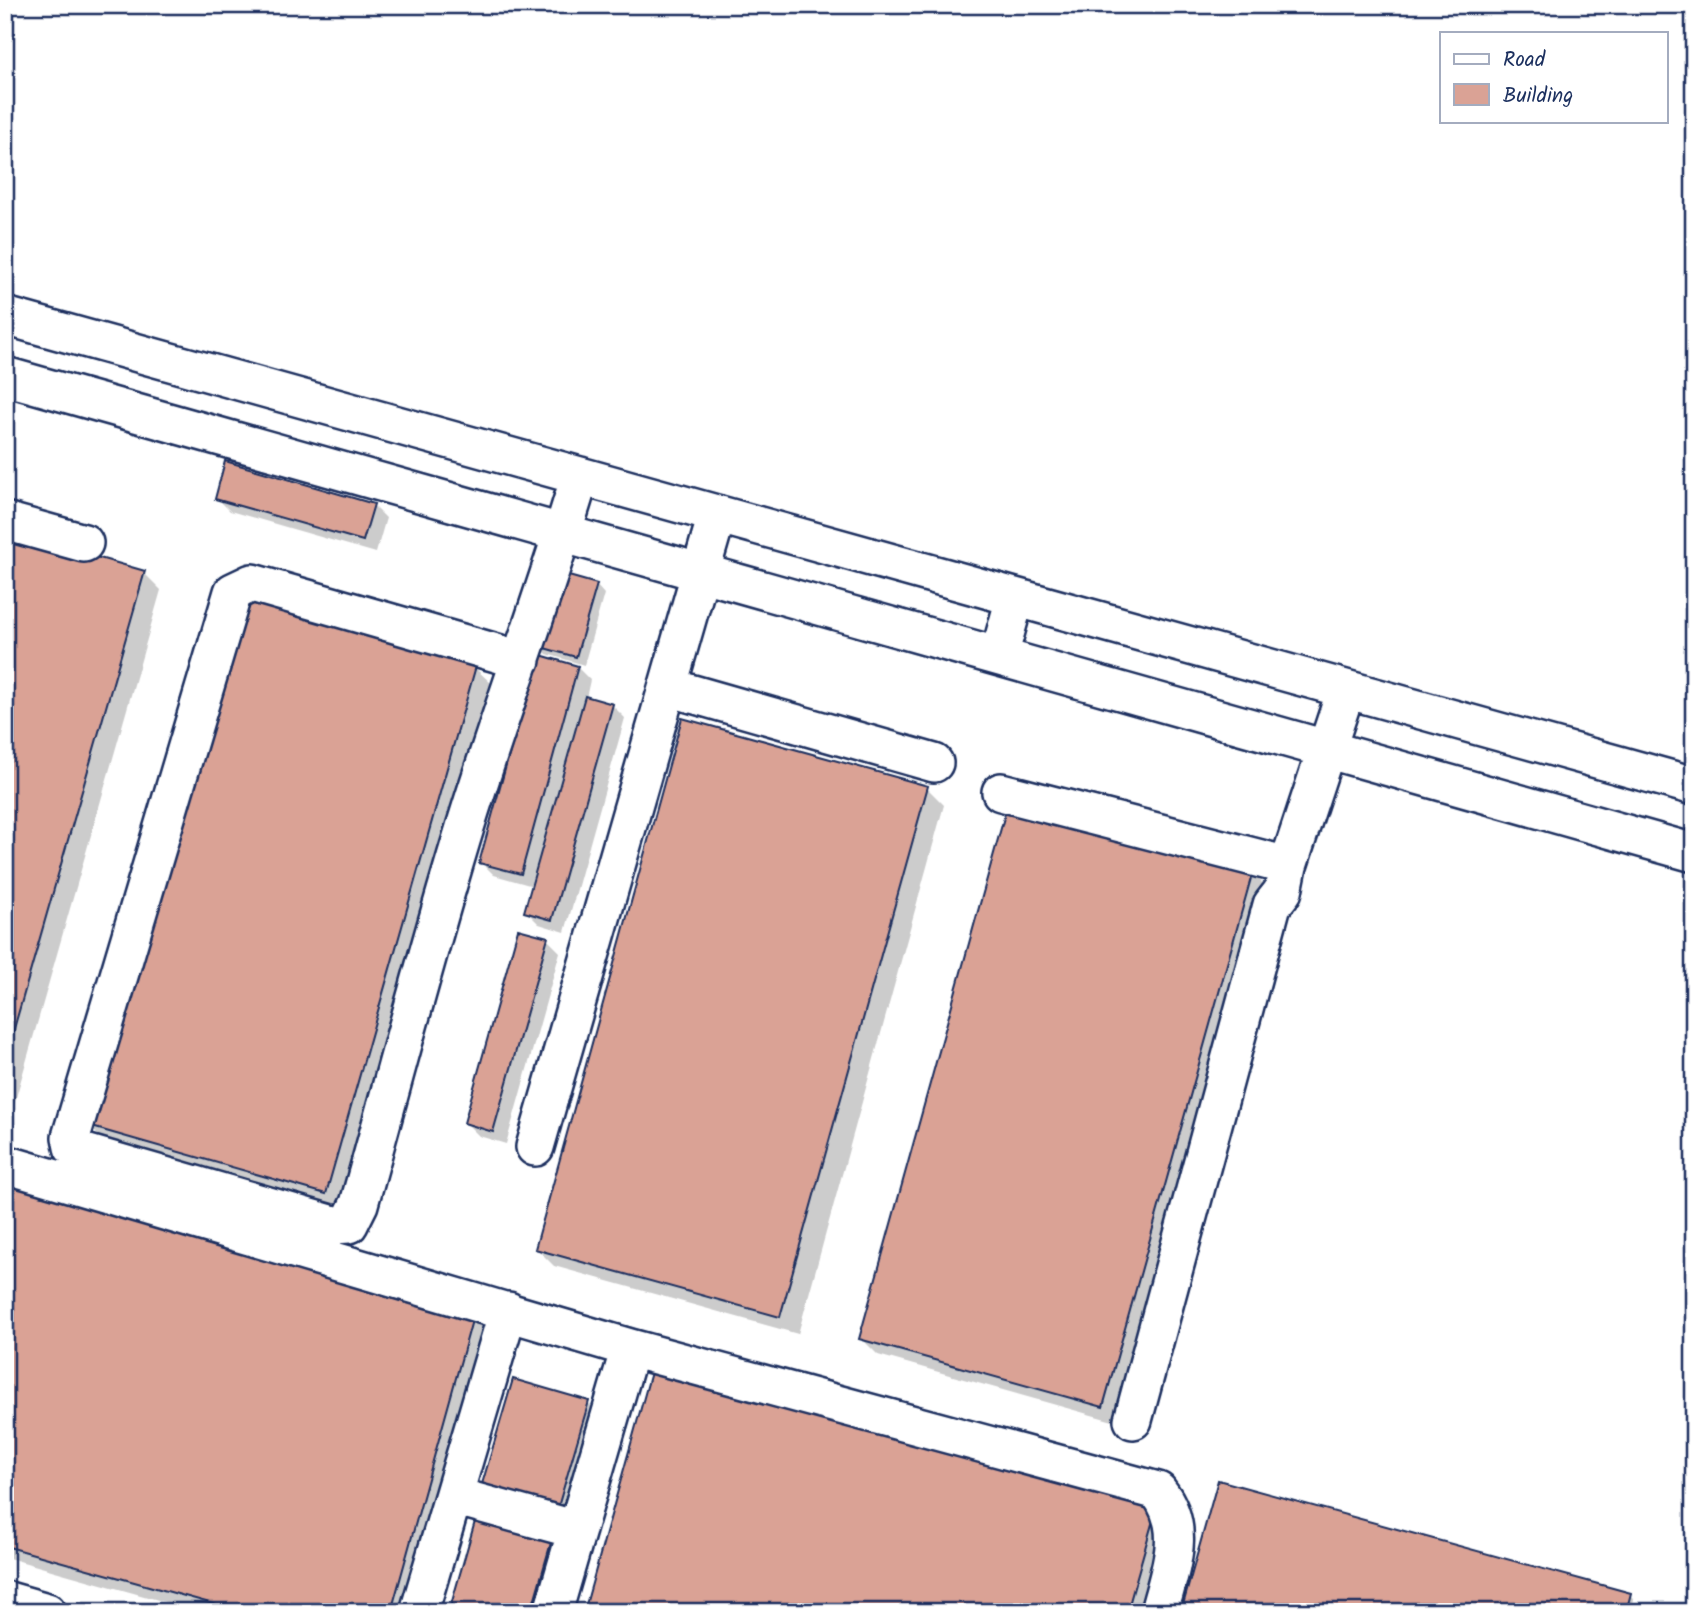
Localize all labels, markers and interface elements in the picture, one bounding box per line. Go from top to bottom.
legend [1440,32,1668,122]
text: Road [1503,44,1546,77]
text: Building [1503,80,1573,113]

